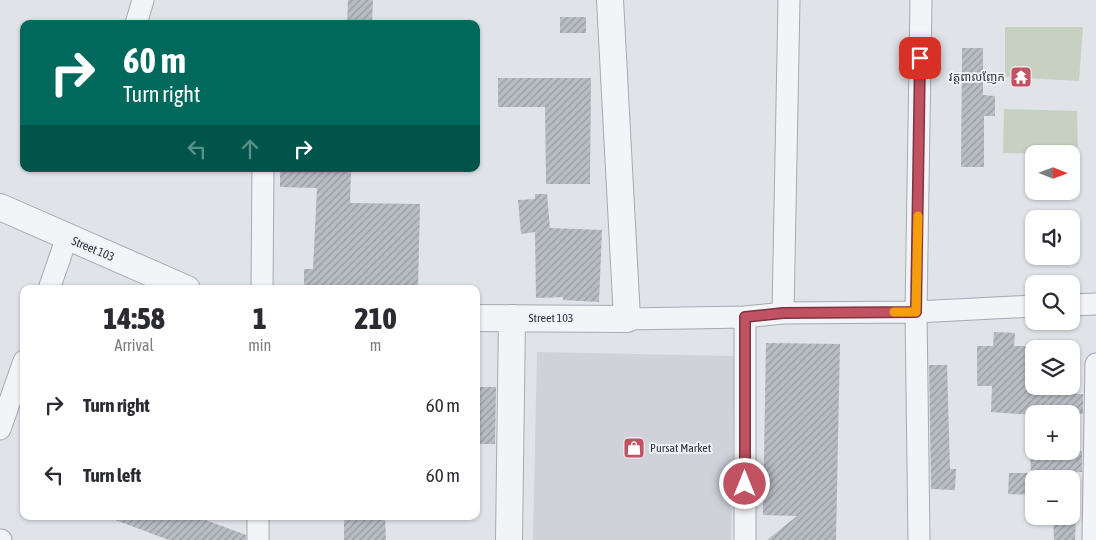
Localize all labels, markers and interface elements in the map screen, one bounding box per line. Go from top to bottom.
pin [899,37,941,79]
icon: right [40,40,105,105]
text: 60 m [123,40,186,80]
icon: arrive [906,44,934,72]
temple icon: វត្តពាលញែក [1009,65,1033,89]
place label: វត្តពាលញែក [949,70,1005,84]
text: Turn right [123,81,200,107]
icon: left [183,135,211,163]
icon: ahead [236,135,264,163]
icon: right [289,135,317,163]
north arrow [1025,145,1080,200]
map controls [1025,145,1080,525]
button: sound [1025,210,1080,265]
street label: Street 103 [70,234,116,264]
button: search [1025,275,1080,330]
text: 14:58 [103,301,165,335]
text: 1 [253,301,267,335]
text: 210 [354,301,397,335]
street label: Street 103 [529,311,573,325]
text: Arrival [115,336,154,354]
text: min [248,336,271,354]
text: m [370,336,381,354]
button: layers [1025,340,1080,395]
icon: right [40,391,68,419]
text: Turn right [83,394,150,416]
text: 60 m [426,394,460,416]
button: + [1025,405,1080,460]
shop icon: Pursat Market [622,436,646,460]
place label: Pursat Market [650,441,712,455]
position arrow [718,457,770,509]
icon: left [40,461,68,489]
text: Turn left [83,464,141,486]
text: 60 m [426,464,460,486]
button: − [1025,470,1080,525]

